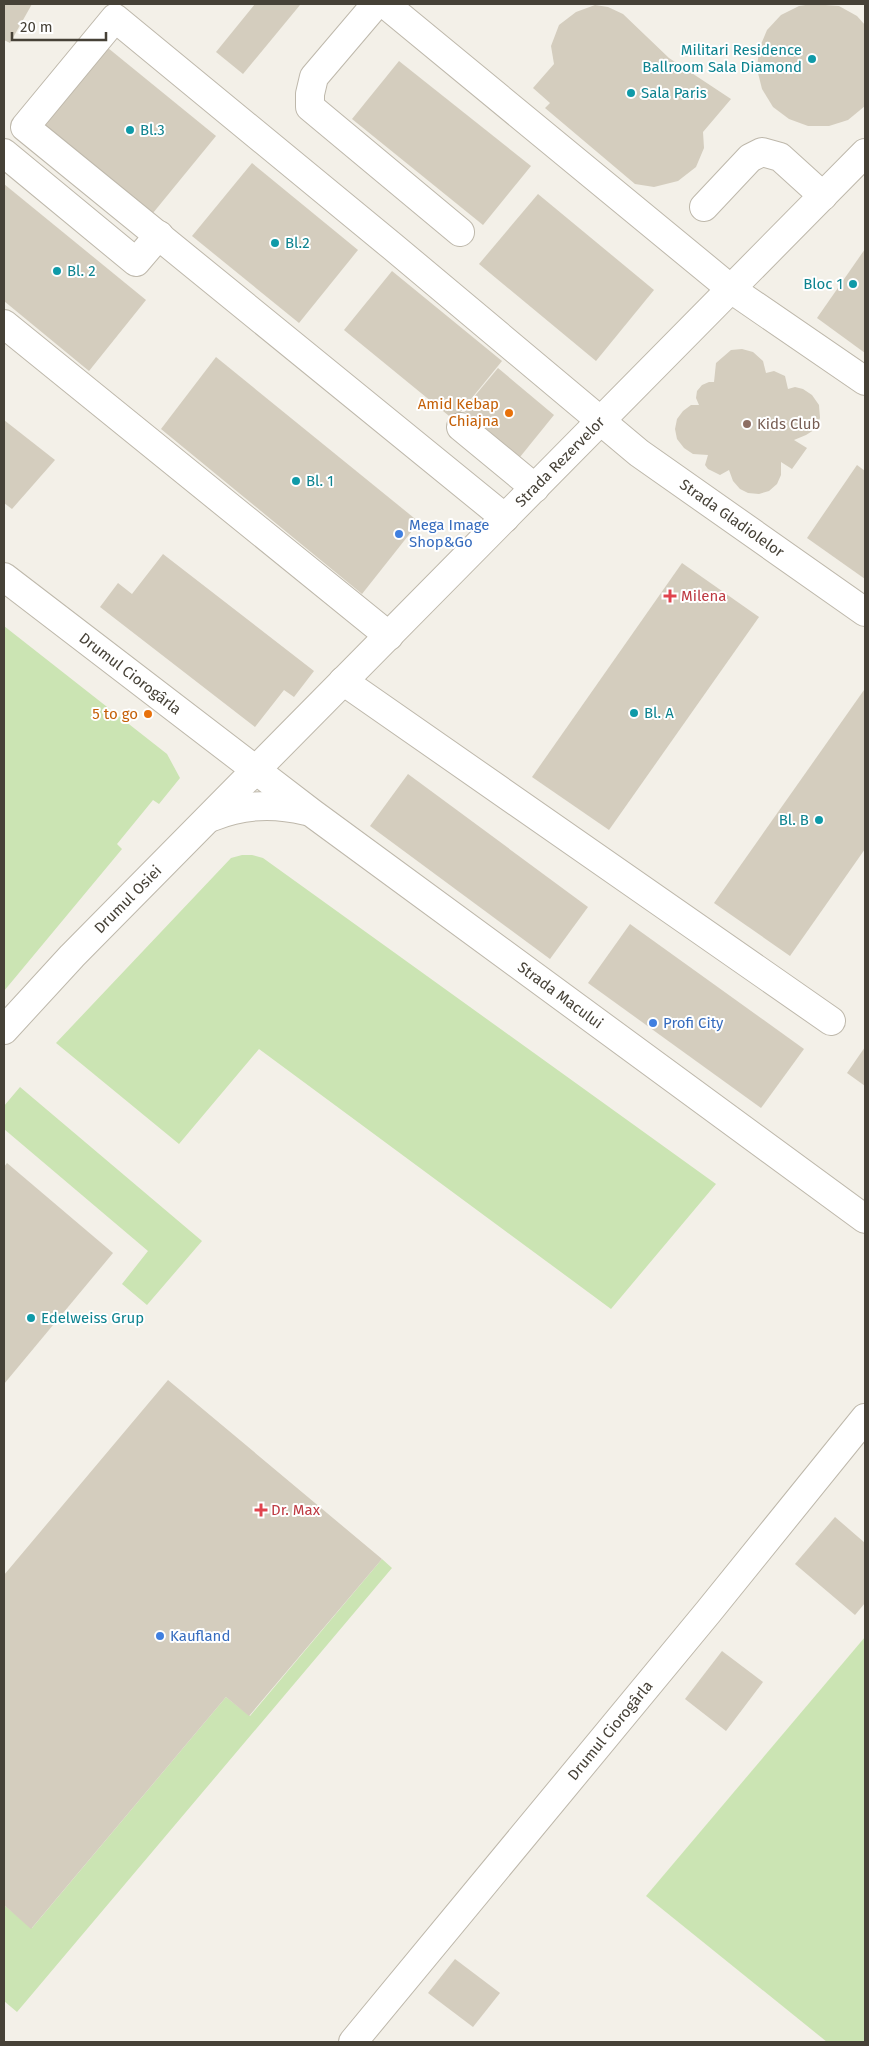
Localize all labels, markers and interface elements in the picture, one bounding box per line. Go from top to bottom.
scale bar [12,10,106,42]
text: 20 m [20,18,53,36]
place label: Militari Residence Ballroom Sala Diamond [642,41,802,76]
marker: Militari Residence Ballroom Sala Diamond [806,53,818,65]
place label: Sala Paris [641,84,707,102]
marker: Sala Paris [625,87,637,99]
place label: Bl.3 [140,121,165,139]
marker: Bl.3 [124,124,136,136]
place label: Bl.2 [285,234,310,252]
marker: Bl.2 [269,237,281,249]
place label: Bl. 2 [67,262,96,280]
marker: Bl. 2 [51,265,63,277]
place label: Bloc 1 [803,275,843,293]
marker: Bloc 1 [847,278,859,290]
place label: Amid Kebap Chiajna [418,395,499,430]
marker: Amid Kebap Chiajna [503,407,515,419]
street label: Strada Rezervelor [511,413,609,511]
place label: Kids Club [757,415,820,433]
marker: Kids Club [741,418,753,430]
place label: Bl. 1 [306,472,334,490]
marker: Bl. 1 [290,475,302,487]
street label: Strada Gladiolelor [676,475,788,561]
place label: Mega Image Shop&Go [409,516,490,551]
marker: Mega Image Shop&Go [393,528,405,540]
place label: Milena [681,587,726,605]
marker: Milena [663,589,677,603]
street label: Drumul Ciorogârla [76,629,185,718]
place label: Bl. A [644,704,674,722]
place label: 5 to go [92,705,138,723]
marker: Bl. A [628,707,640,719]
marker: 5 to go [142,708,154,720]
place label: Bl. B [779,811,809,829]
marker: Bl. B [813,814,825,826]
street label: Drumul Osiei [90,862,165,937]
street label: Strada Macului [514,958,606,1032]
place label: Profi City [663,1014,724,1032]
marker: Profi City [647,1017,659,1029]
place label: Edelweiss Grup [41,1309,144,1327]
marker: Edelweiss Grup [25,1312,37,1324]
place label: Dr. Max [271,1501,321,1519]
marker: Dr. Max [255,1504,267,1516]
place label: Kaufland [170,1627,230,1645]
marker: Kaufland [154,1630,166,1642]
street label: Drumul Ciorogârla [564,1677,657,1784]

